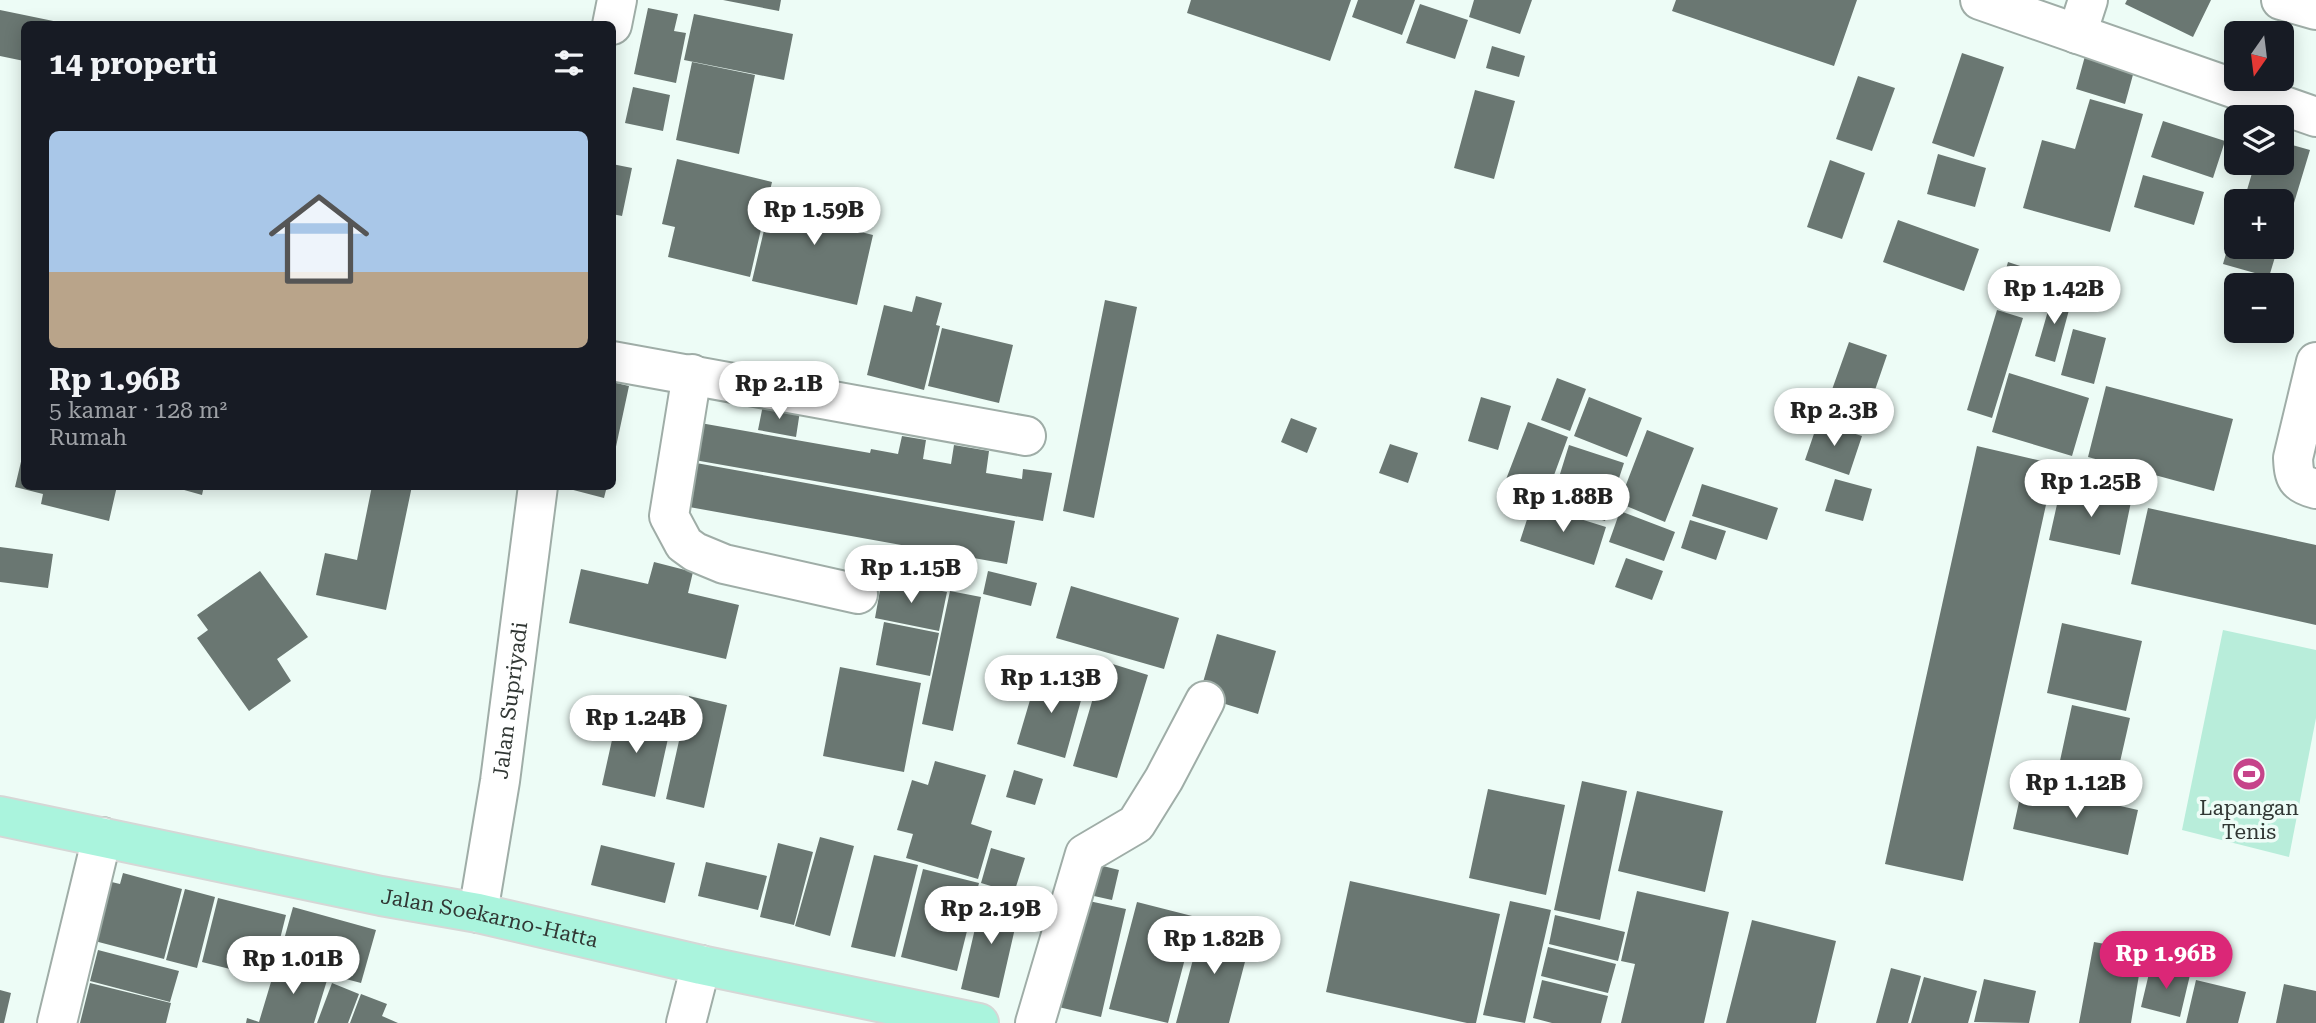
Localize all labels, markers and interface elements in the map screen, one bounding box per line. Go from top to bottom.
north arrow [2224,21,2294,91]
map controls [2224,21,2294,343]
icon: filters [550,44,588,82]
text: 14 properti [49,46,217,81]
button: layers [2224,105,2294,175]
icon: home [256,176,382,302]
pin: Rp 1.59B [742,188,886,247]
button: + [2224,189,2294,259]
text: Rp 1.59B [764,196,864,223]
pin: Rp 1.42B [1982,266,2126,326]
button: − [2224,273,2294,343]
text: Rp 1.42B [2004,275,2104,302]
text: Rp 1.96B [49,362,181,397]
pin: Rp 2.1B [714,362,844,421]
text: Rp 2.1B [735,370,823,397]
pin: Rp 2.3B [1769,388,1899,448]
text: 5 kamar · 128 m² [49,397,227,424]
text: Rp 2.3B [1790,397,1878,424]
text: Rumah [49,424,127,451]
pin: Rp 1.25B [2019,460,2163,519]
text: Rp 1.25B [2041,468,2141,495]
pin: Rp 1.88B [1491,475,1635,534]
text: Rp 1.88B [1513,483,1613,510]
pin: Rp 1.15B [839,546,983,605]
text: Rp 1.15B [861,554,961,581]
street label: Jalan Supriyadi [488,620,532,780]
pin: Rp 1.13B [979,656,1123,715]
text: Rp 1.13B [1001,664,1101,691]
pin: Rp 1.24B [564,696,708,755]
text: Rp 1.24B [586,704,686,731]
sports icon: Lapangan Tenis [2230,755,2268,793]
pin: Rp 1.12B [2004,760,2148,820]
text: Rp 1.12B [2026,769,2126,796]
place label: Lapangan Tenis [2199,796,2299,844]
street label: Jalan Soekarno-Hatta [379,884,601,953]
pin: Rp 2.19B [919,886,1063,946]
text: Rp 2.19B [941,895,1041,922]
pin: Rp 1.82B [1142,916,1286,976]
text: Rp 1.82B [1164,925,1264,952]
pin: Rp 1.96B [2094,932,2238,991]
pin: Rp 1.01B [221,936,365,996]
text: Rp 1.96B [2116,940,2216,967]
text: Rp 1.01B [243,945,343,972]

